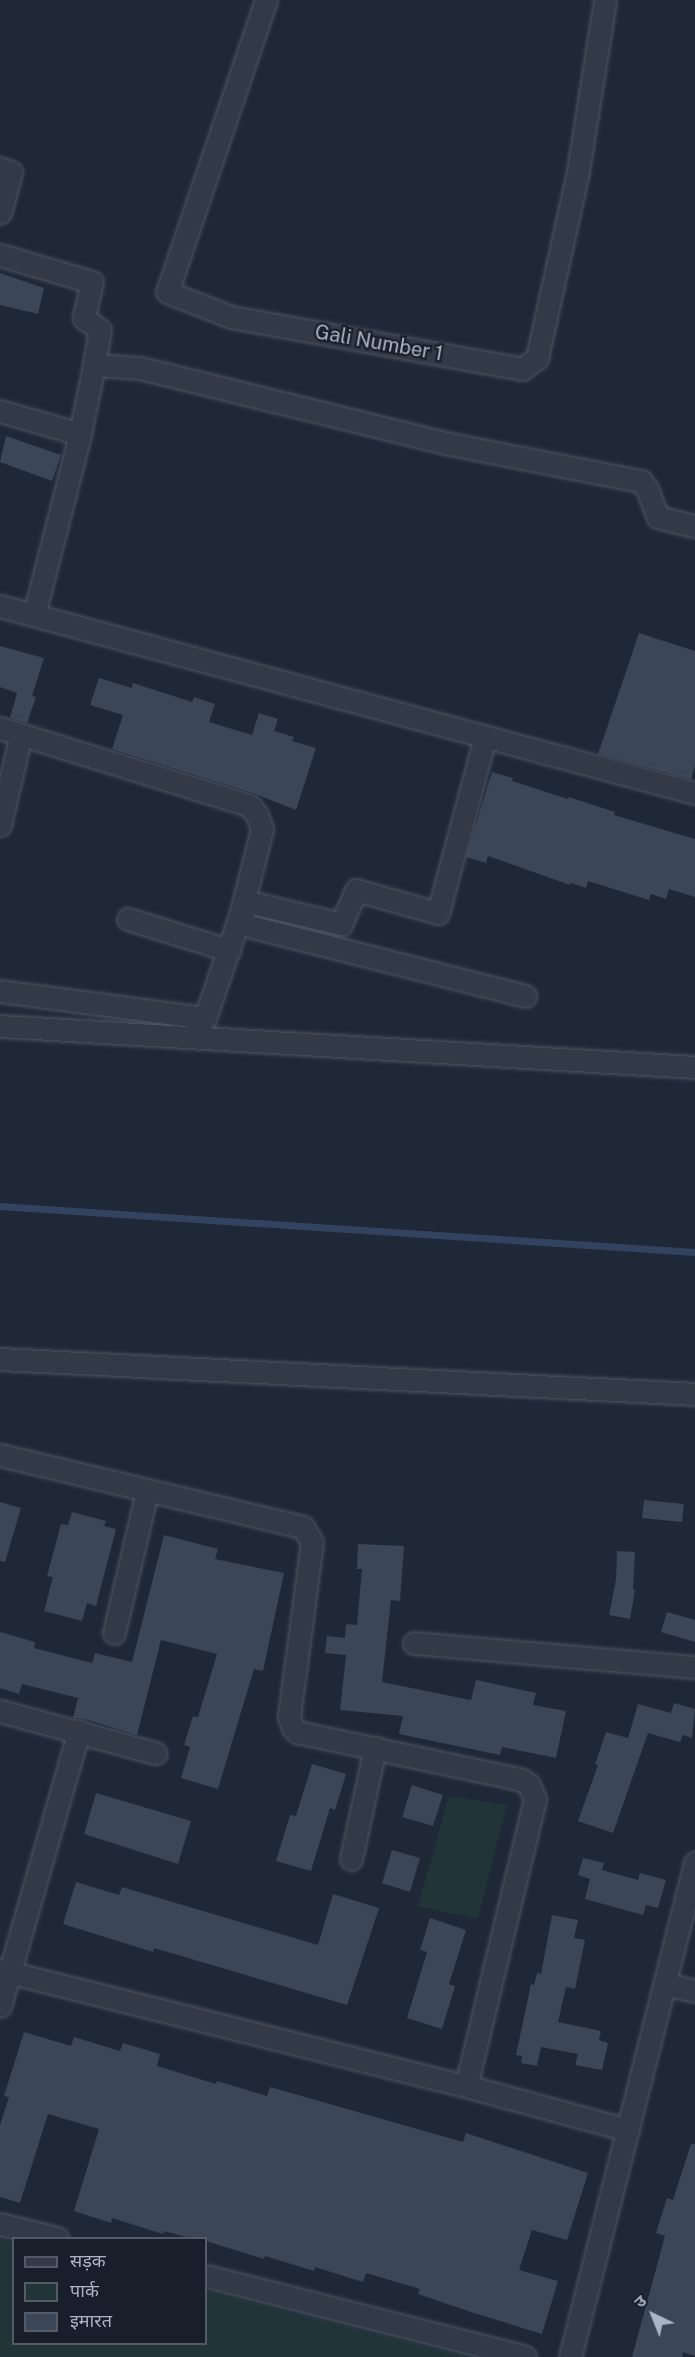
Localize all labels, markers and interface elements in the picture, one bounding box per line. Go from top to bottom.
street label: Gali Number 1 [313,320,445,366]
legend [12,2237,207,2345]
text: सड़क [70,2250,106,2271]
text: पार्क [70,2280,99,2301]
north arrow [623,2285,683,2345]
text: उ [630,2291,650,2312]
text: इमारत [70,2310,112,2331]

